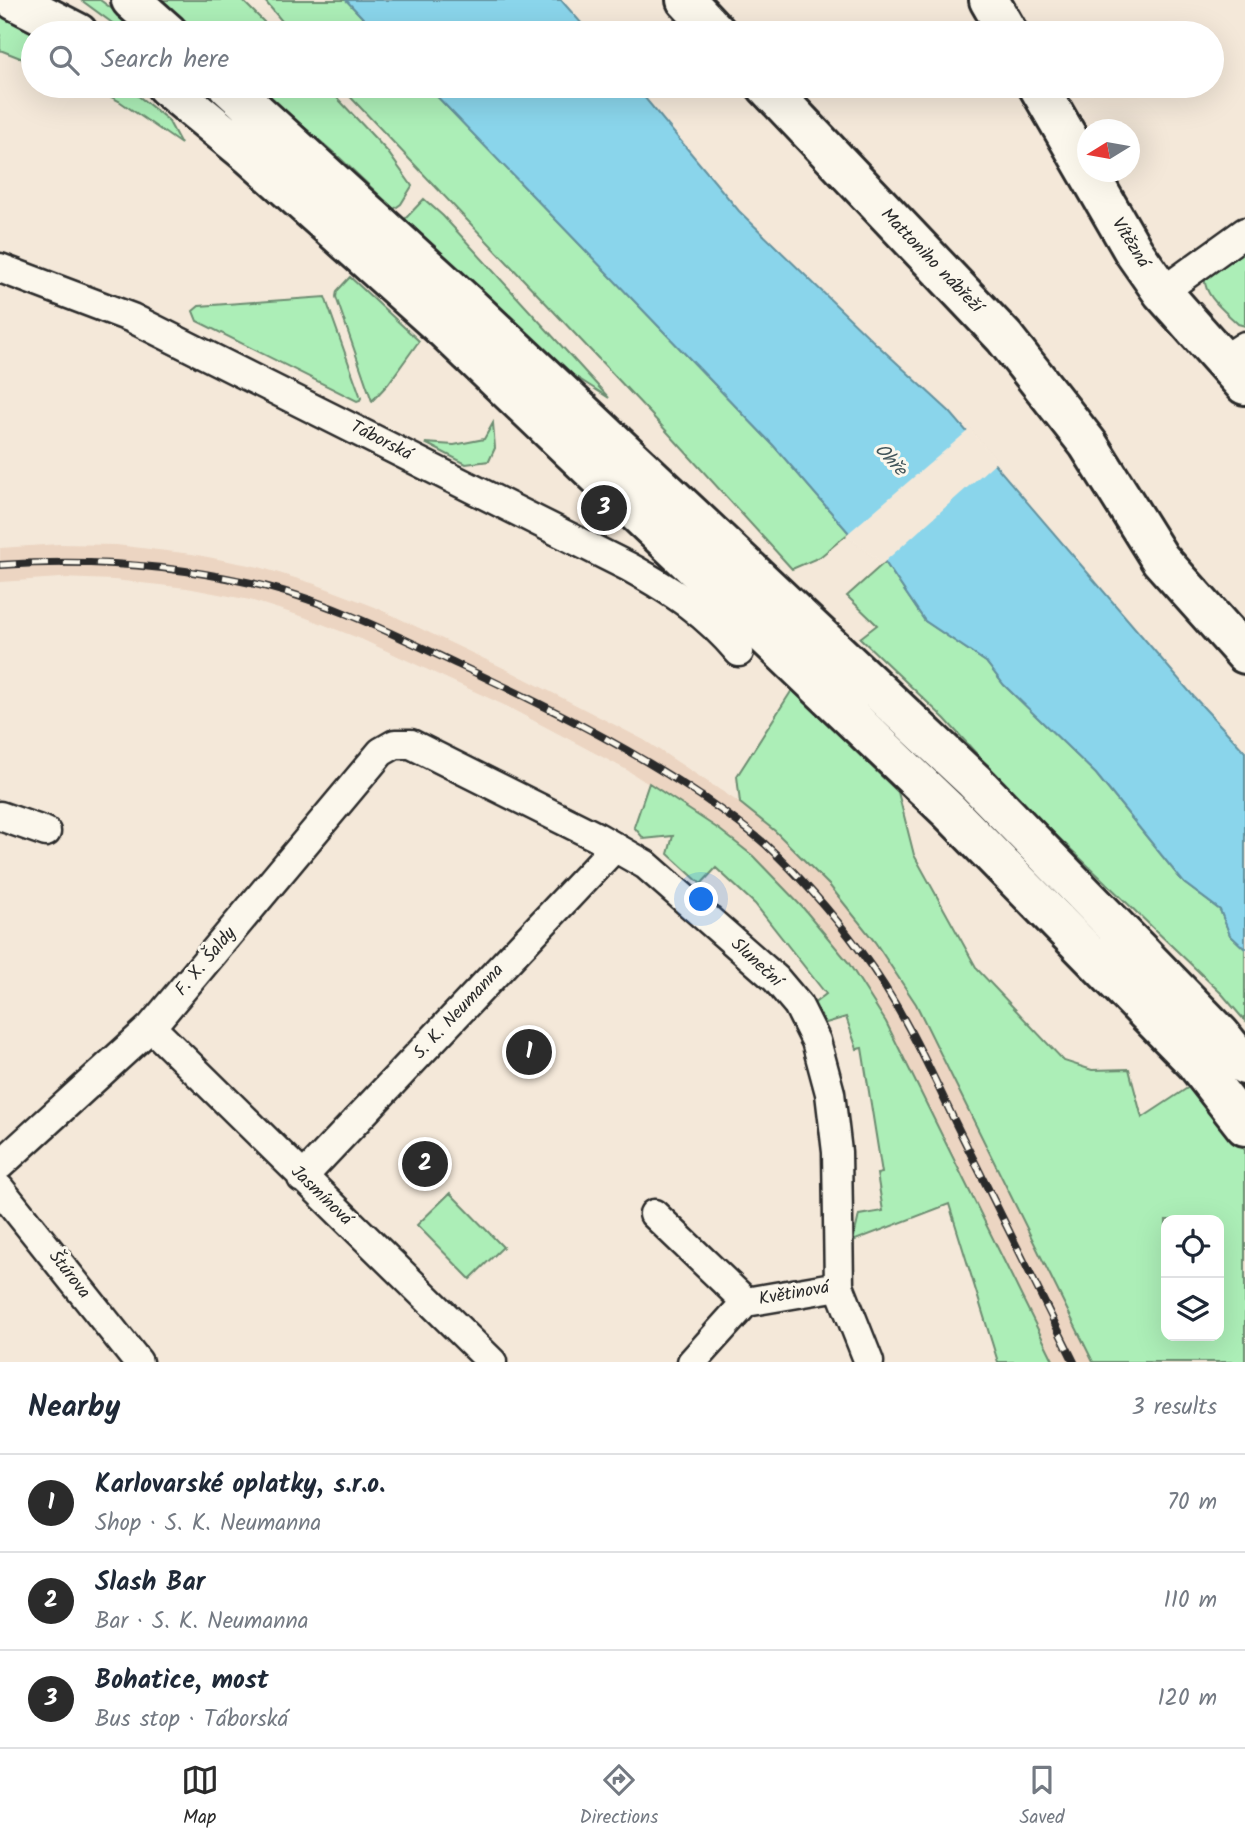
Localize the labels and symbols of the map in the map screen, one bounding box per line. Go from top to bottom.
north arrow [1077,119,1140,182]
street label: Mattoniho nábřeží [873,202,991,322]
street label: Vítězná [1103,212,1158,275]
street label: Táborská [345,413,418,470]
water label: Ohře [867,436,915,485]
pin: 3 [581,482,627,534]
your location [684,882,718,916]
street label: F. X. Šaldy [168,920,244,1003]
street label: Sluneční [723,931,791,997]
street label: S. K. Neumanna [407,957,511,1067]
pin: 1 [506,1026,552,1078]
pin: 2 [402,1138,448,1190]
street label: Jasmínová [283,1159,360,1234]
street label: Štúrova [41,1244,97,1306]
street label: Květinová [756,1273,833,1314]

